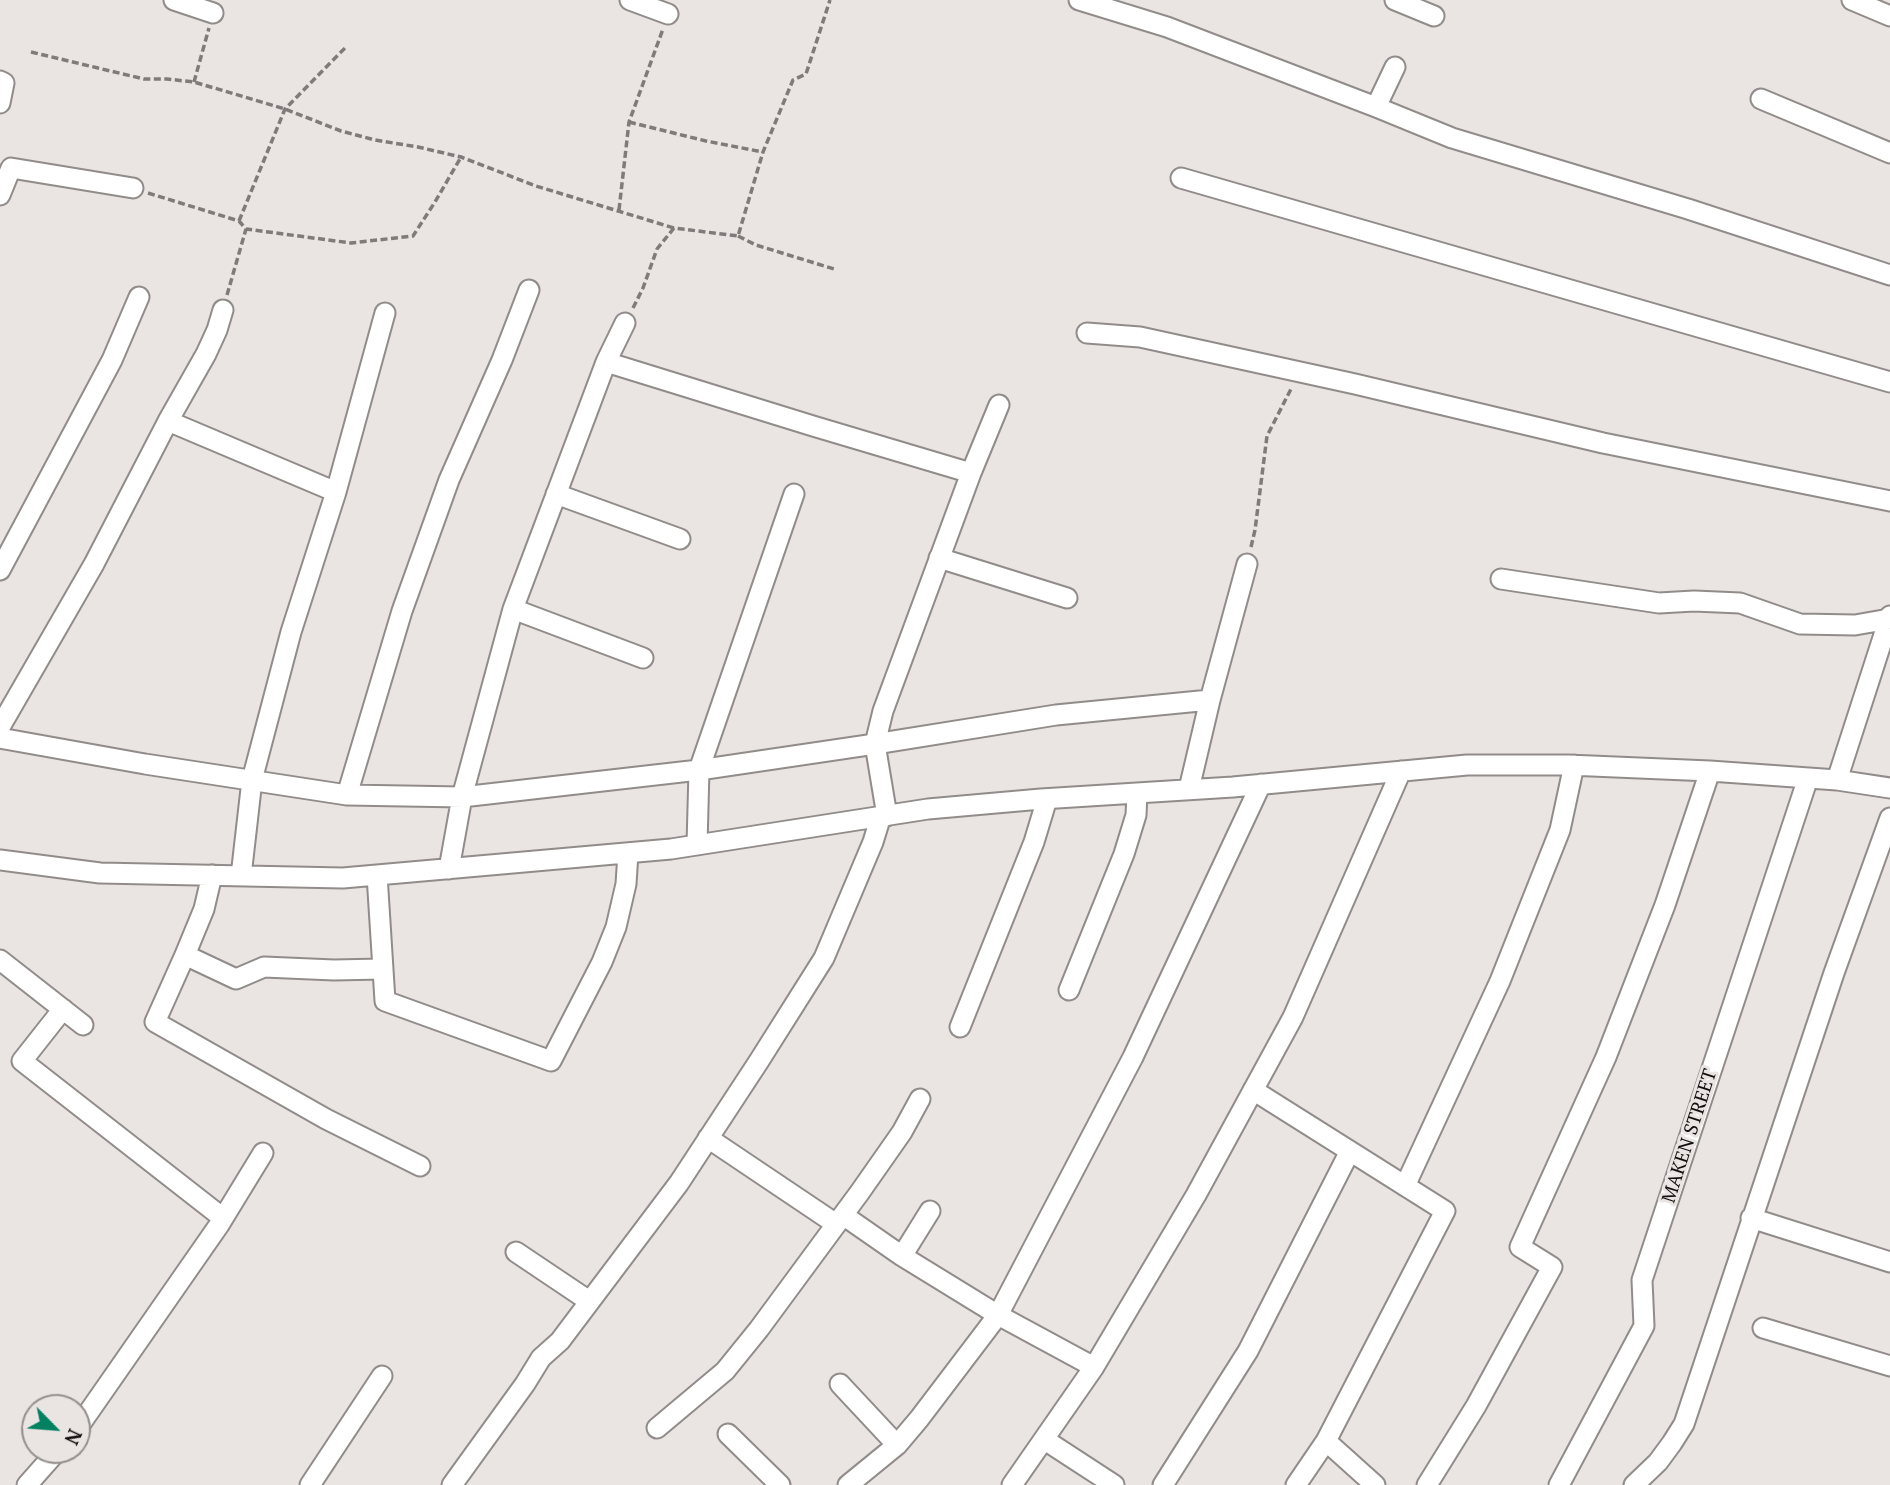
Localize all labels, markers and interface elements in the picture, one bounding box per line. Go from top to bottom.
street label: MAKEN STREET [1658,1066,1722,1206]
north arrow [21,1394,91,1464]
text: N [59,1425,88,1449]

